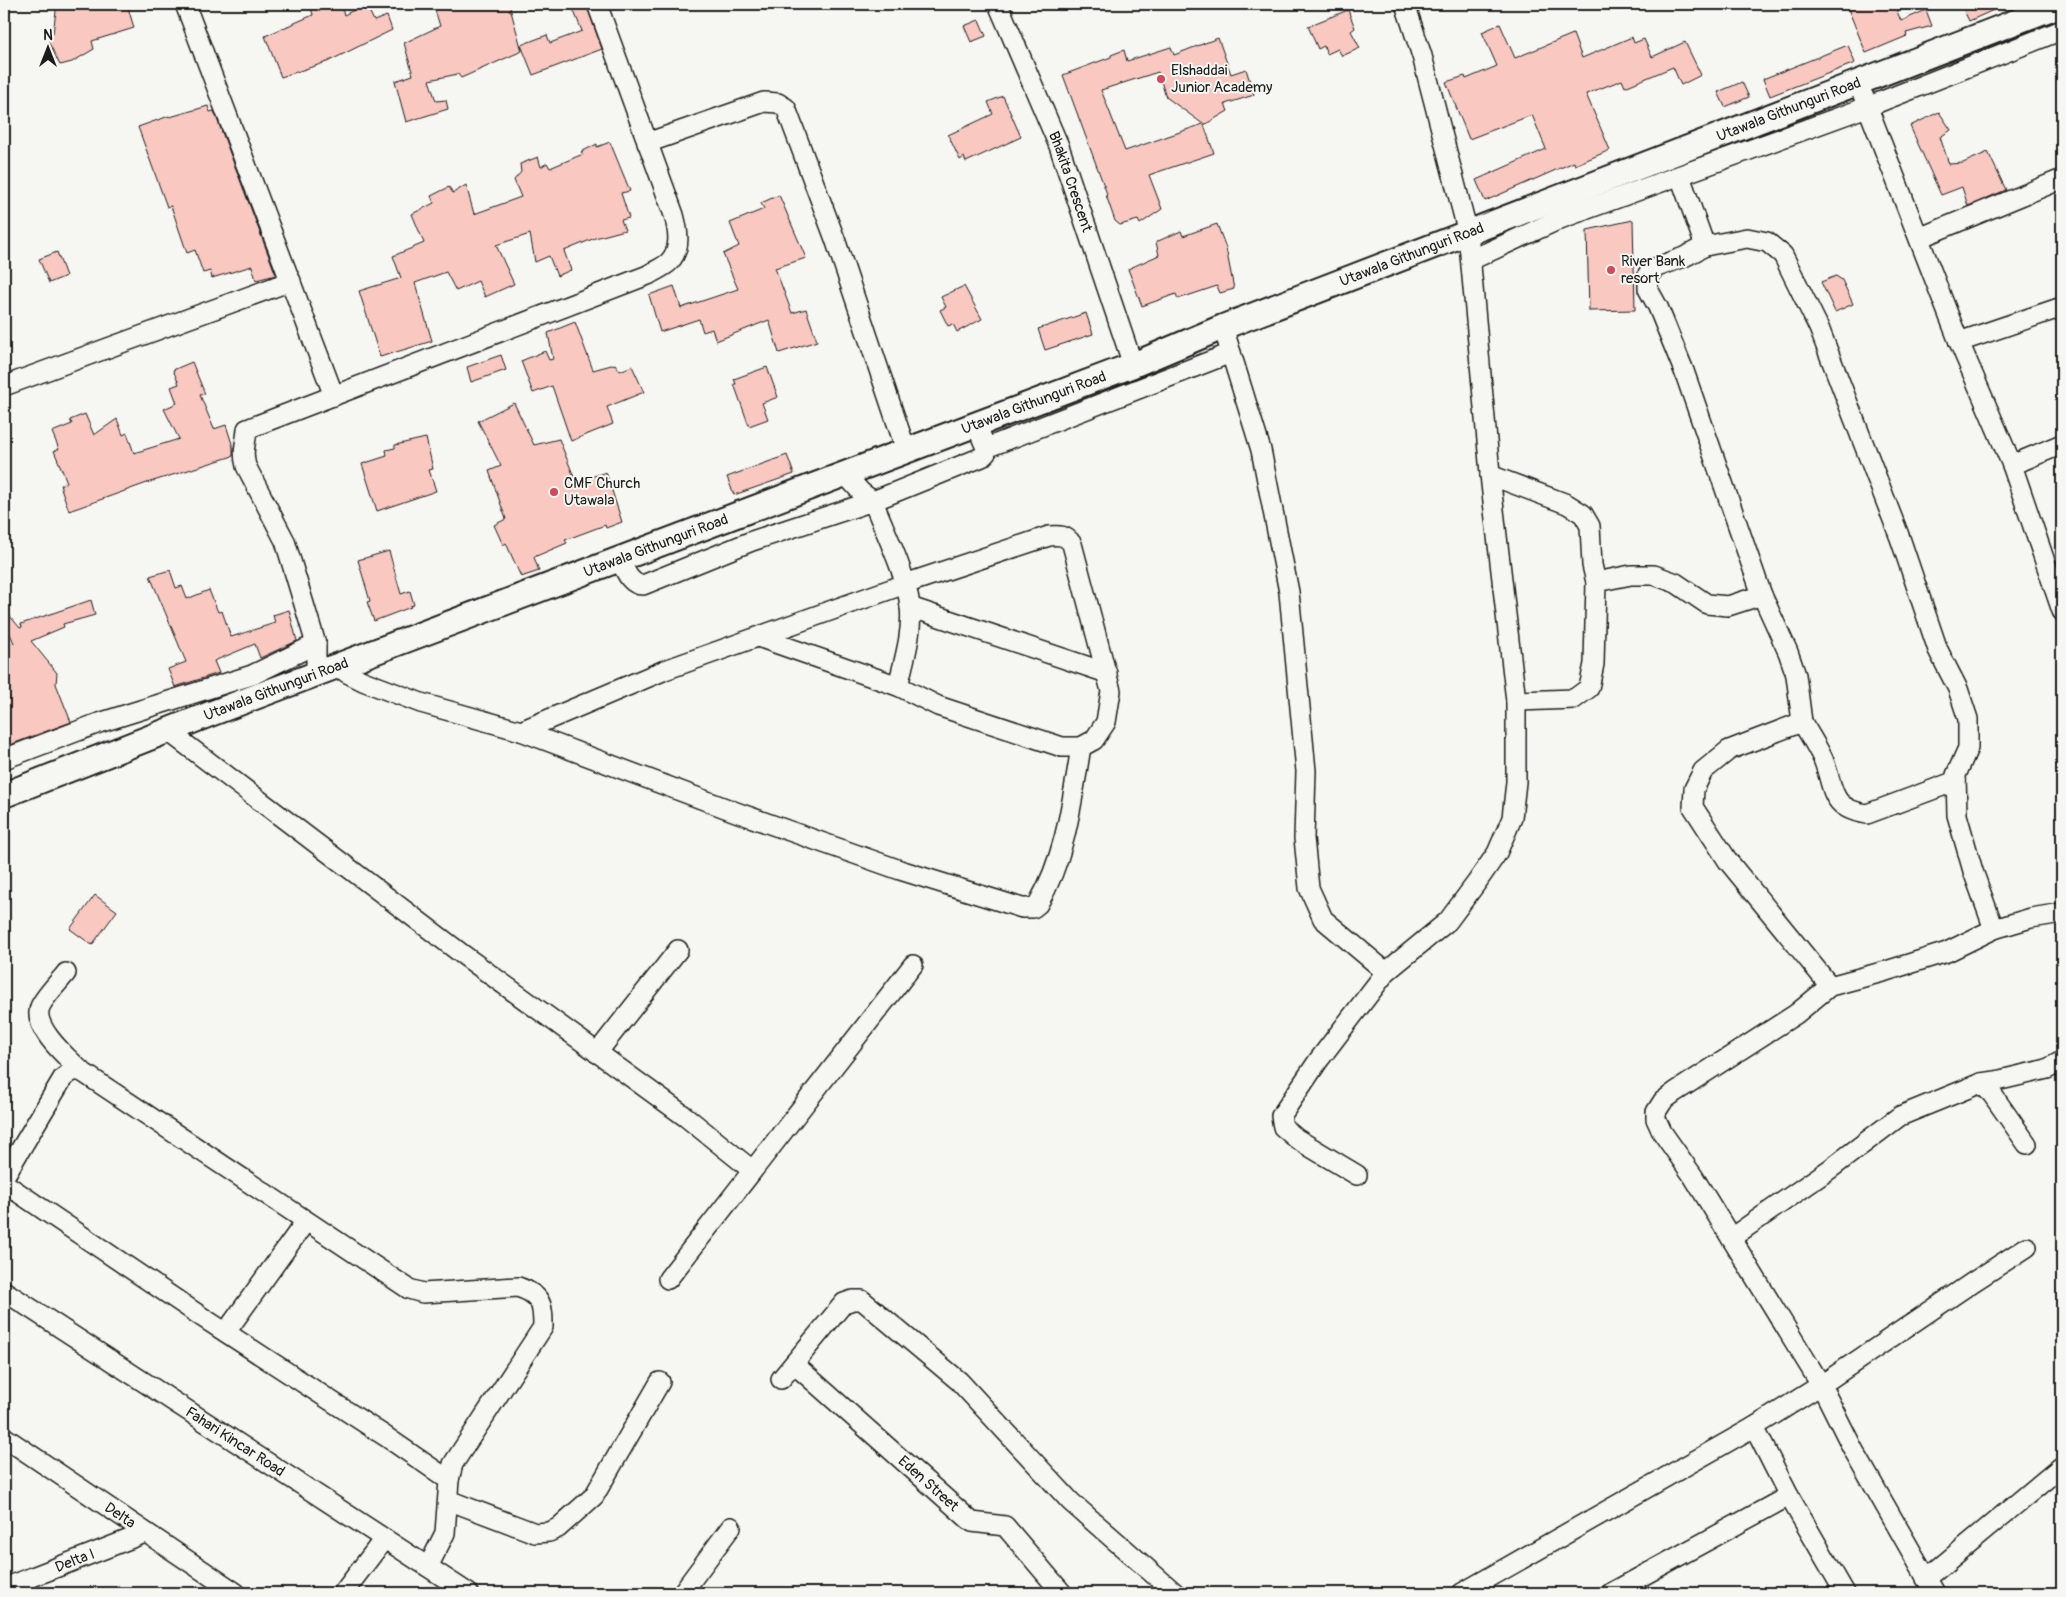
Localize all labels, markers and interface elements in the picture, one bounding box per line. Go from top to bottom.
north arrow [22,22,72,72]
text: N [43,27,53,44]
place label: Elshaddai Junior Academy [1171,61,1273,97]
marker: Elshaddai Junior Academy [1155,73,1167,85]
street label: Utawala Githunguri Road [1714,73,1864,146]
street label: Bhakita Crescent [1044,128,1097,235]
street label: Utawala Githunguri Road [1337,218,1487,291]
place label: River Bank resort [1621,252,1686,288]
marker: River Bank resort [1605,264,1617,276]
street label: Utawala Githunguri Road [959,367,1109,439]
place label: CMF Church Utawala [564,474,640,510]
marker: CMF Church Utawala [548,486,560,498]
street label: Utawala Githunguri Road [581,509,731,581]
street label: Utawala Githunguri Road [201,653,351,725]
street label: Fahari Kincar Road [182,1402,289,1481]
street label: Eden Street [894,1452,964,1516]
street label: Delta [101,1498,139,1532]
street label: Delta I [52,1544,97,1577]

